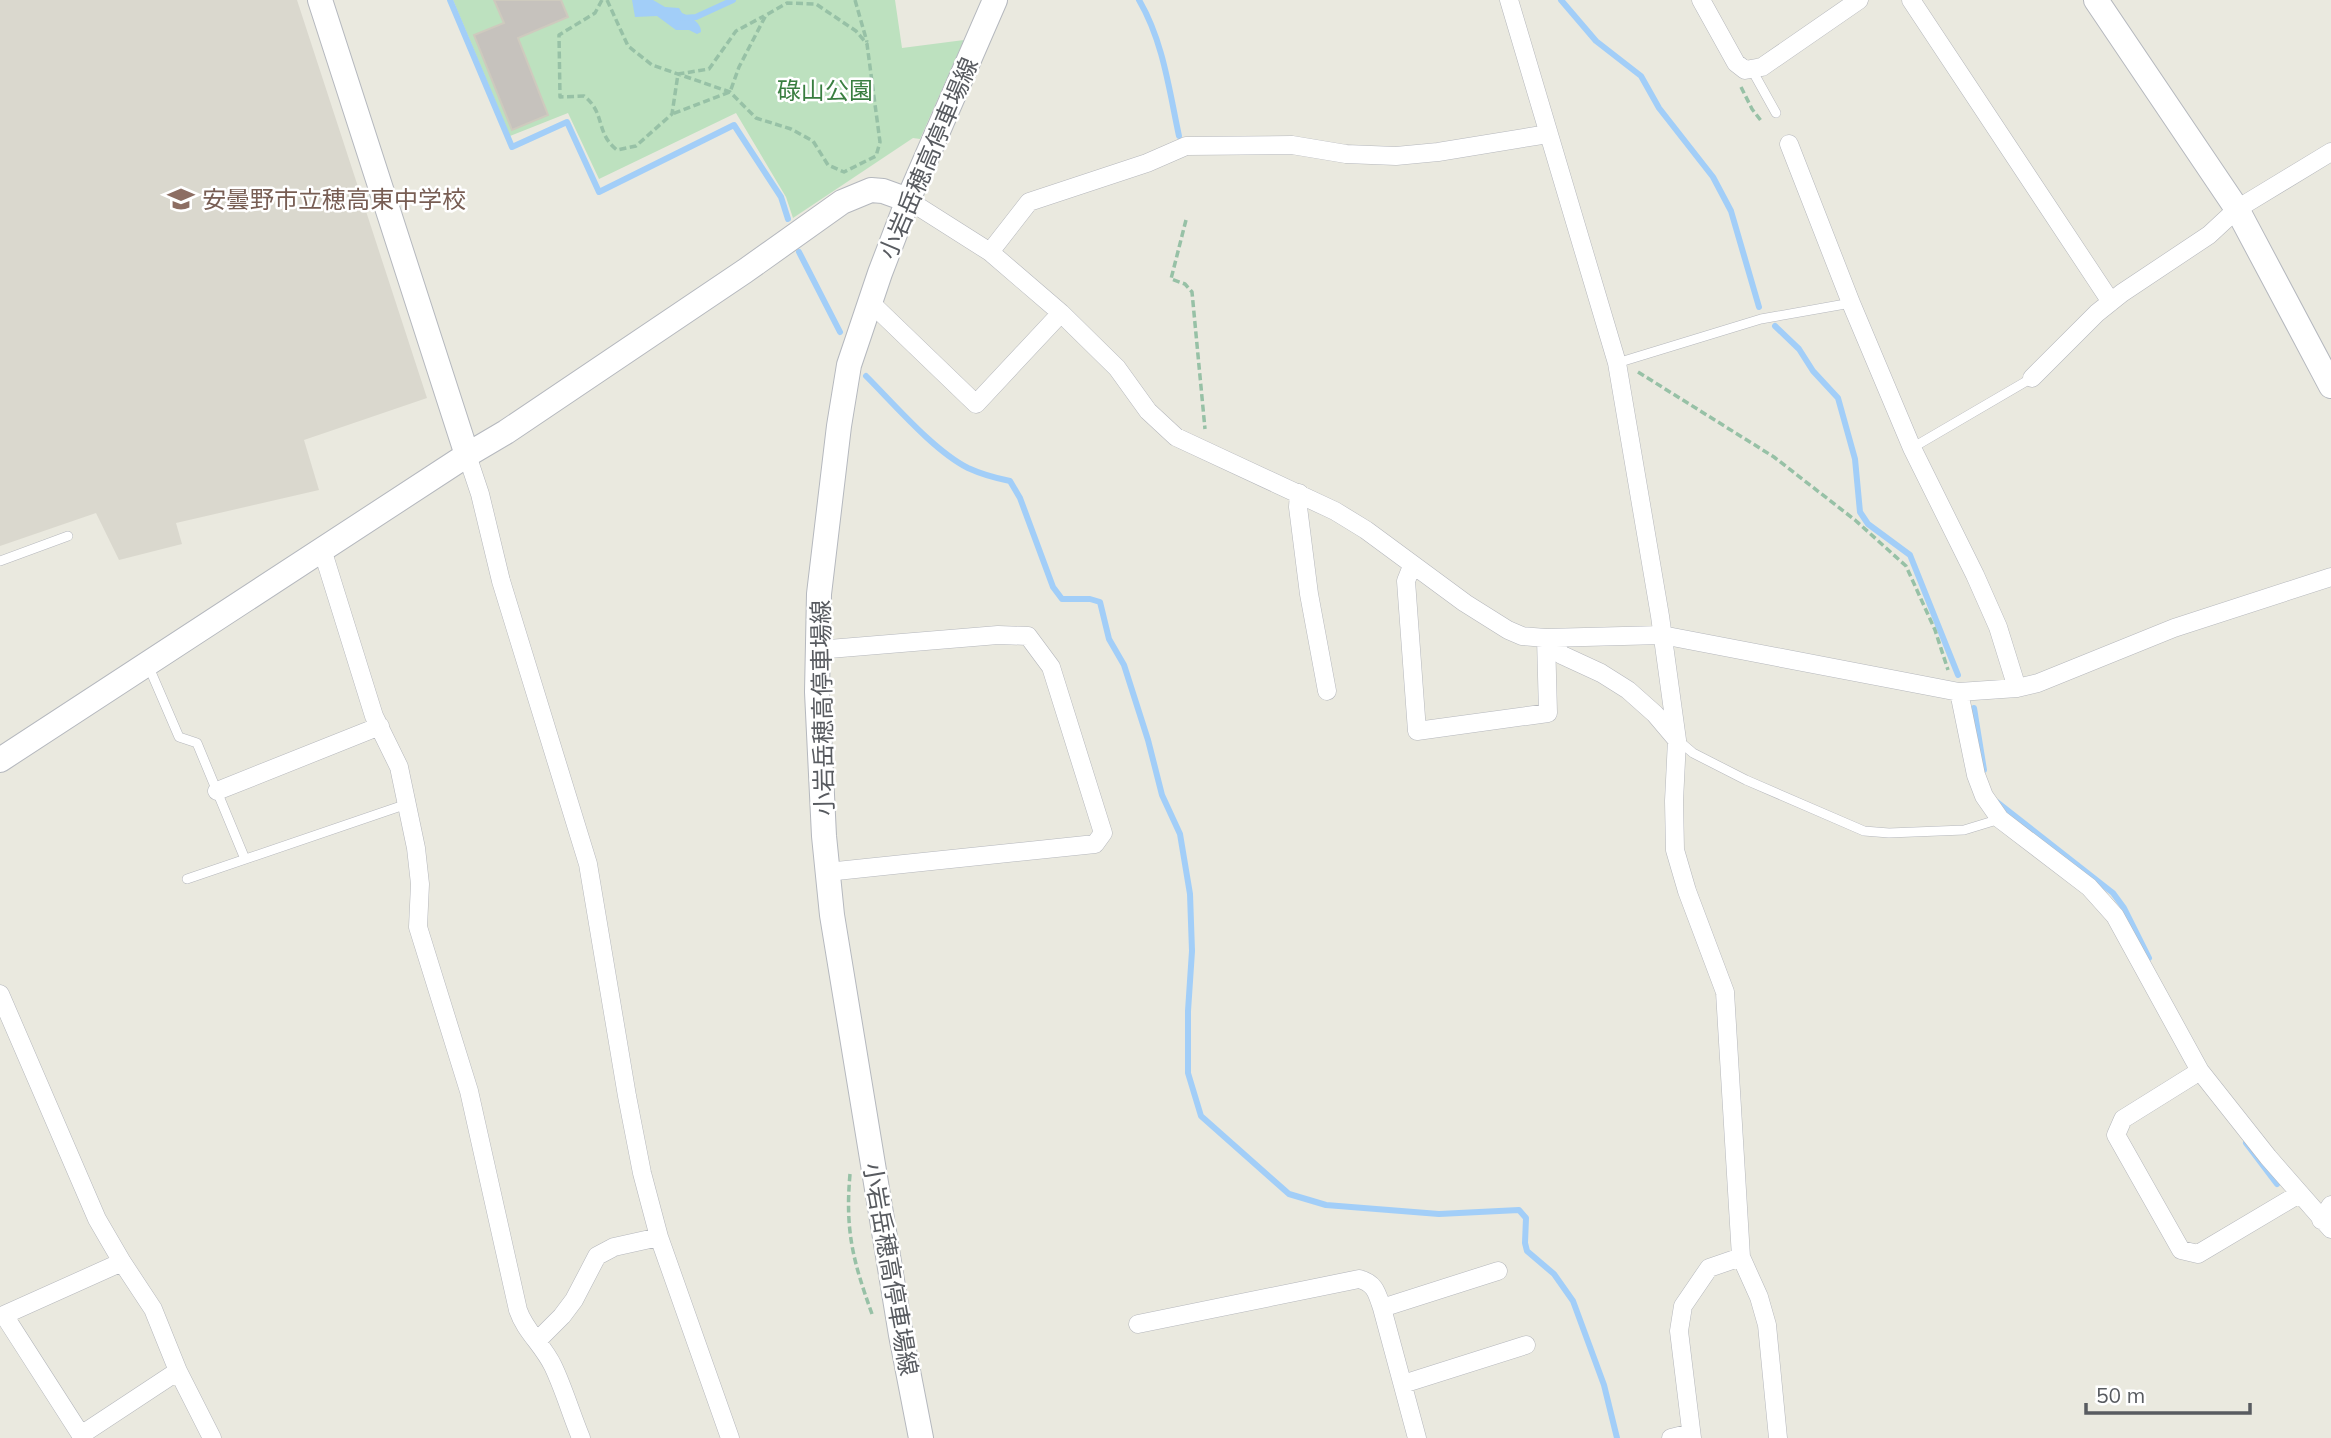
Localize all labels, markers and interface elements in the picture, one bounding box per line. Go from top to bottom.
street label: 小岩岳穂高停車場線 [872,53,984,263]
park label: 碌山公園 [777,75,873,105]
school or university icon: 安曇野市立穂高東中学校 [166,184,196,214]
place label: 安曇野市立穂高東中学校 [202,184,466,214]
street label: 小岩岳穂高停車場線 [805,600,839,816]
street label: 小岩岳穂高停車場線 [857,1160,925,1378]
scale bar [2086,1372,2250,1416]
text: 50 m [2096,1382,2145,1408]

